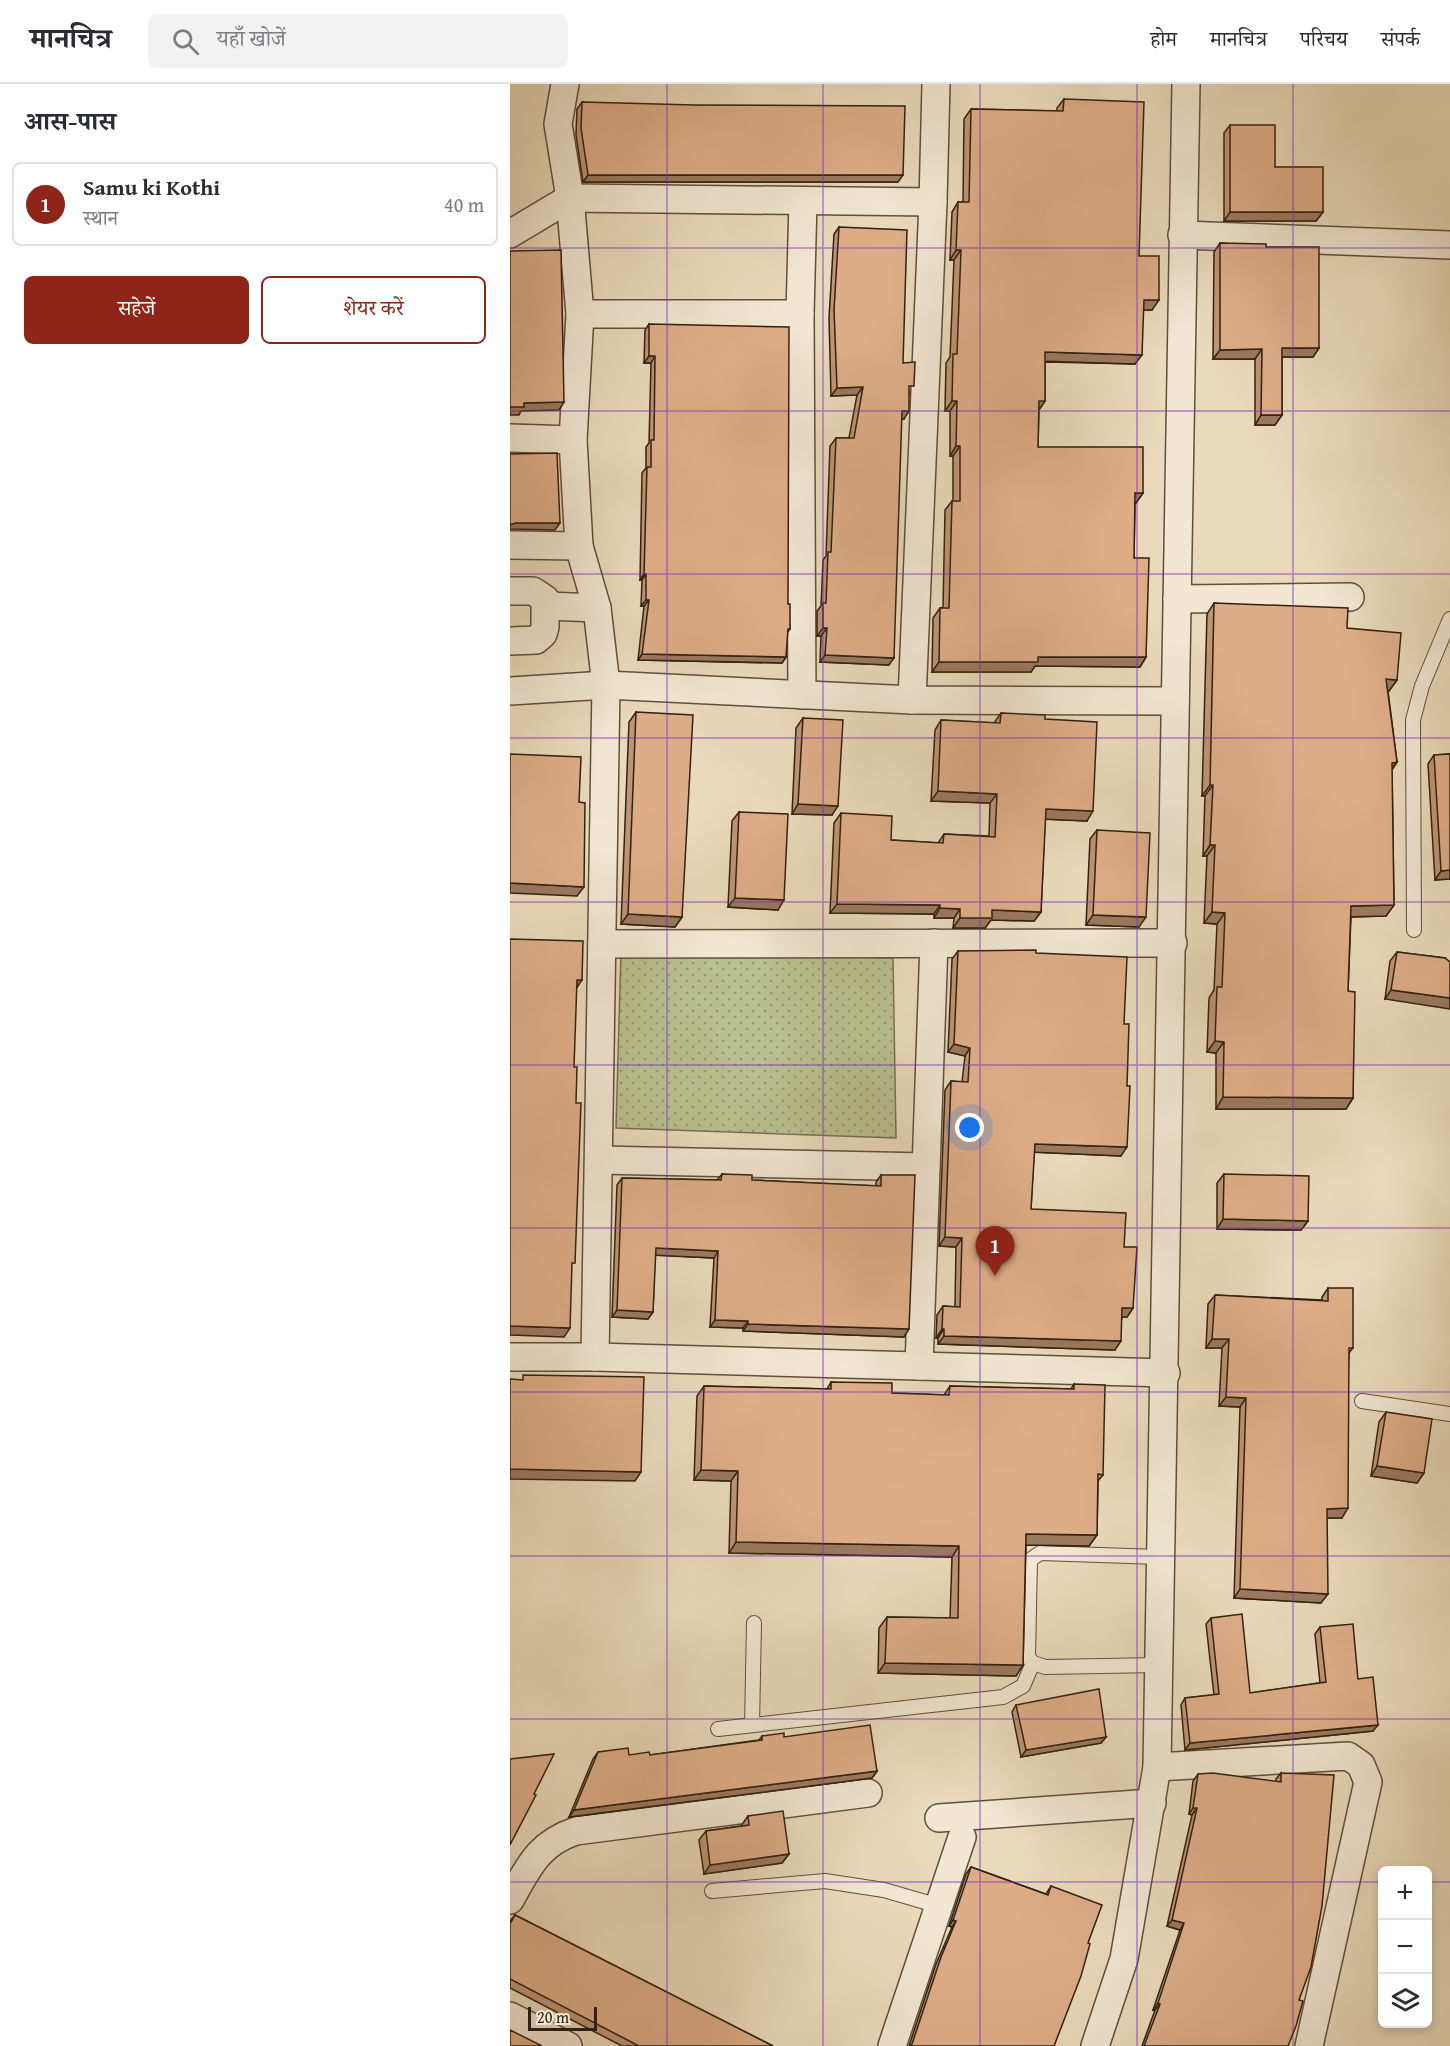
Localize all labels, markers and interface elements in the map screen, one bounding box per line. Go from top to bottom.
search box [148,14,568,68]
text: मानचित्र [30,17,112,58]
text: यहाँ खोजें [217,22,286,54]
text: होम [1150,23,1177,54]
text: मानचित्र [1210,23,1267,54]
text: परिचय [1300,23,1348,54]
text: संपर्क [1381,23,1420,54]
icon: search [169,25,202,58]
text: आस-पास [24,101,116,140]
text: Samu ki Kothi [83,171,220,203]
text: 1 [40,190,51,219]
text: 40 m [444,190,484,219]
text: स्थान [83,203,118,232]
button: सहेजें [24,276,249,344]
button: शेयर करें [261,276,486,344]
your location [955,1113,984,1142]
pin: 1 [976,1226,1014,1276]
map controls [1378,1866,1432,2028]
button: + [1378,1866,1432,1920]
button: − [1378,1920,1432,1974]
button: layers [1378,1974,1432,2028]
scale bar [528,2004,597,2032]
text: 20 m [537,2005,569,2029]

